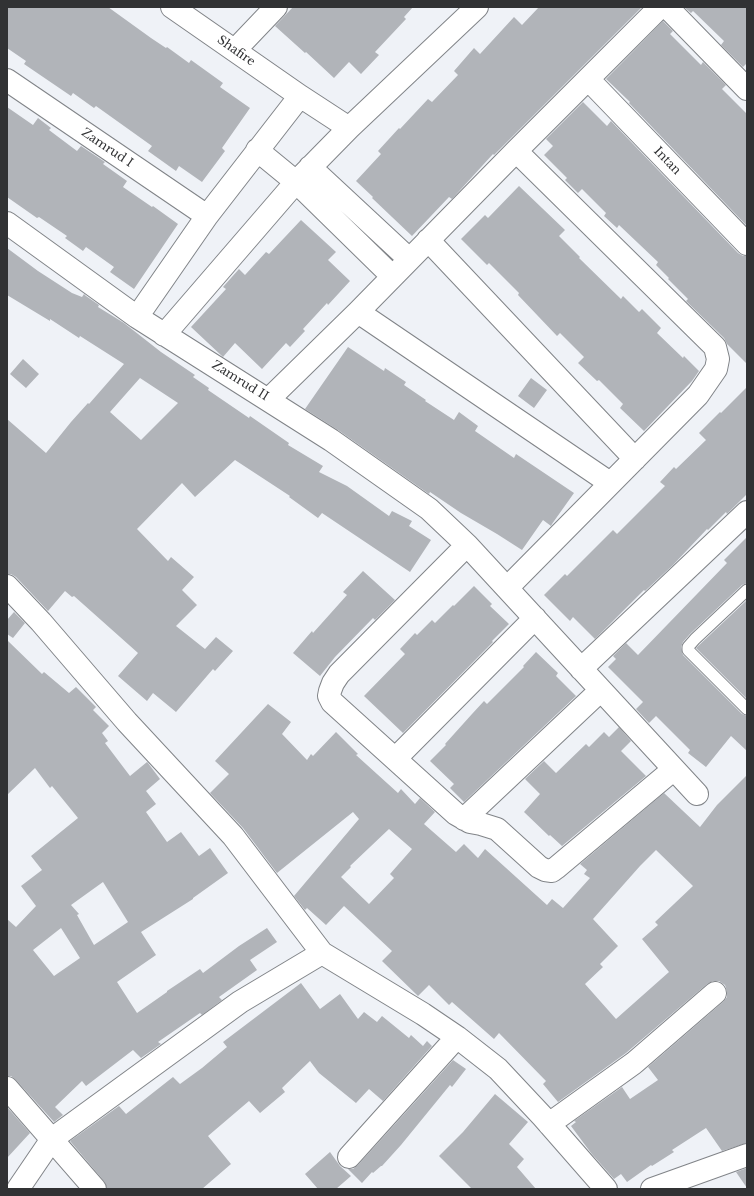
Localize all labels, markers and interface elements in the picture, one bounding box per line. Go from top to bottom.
street label: Shafire [214,33,258,69]
street label: Zamrud I [78,126,136,170]
street label: Intan [650,144,684,178]
street label: Zamrud II [209,358,271,404]

